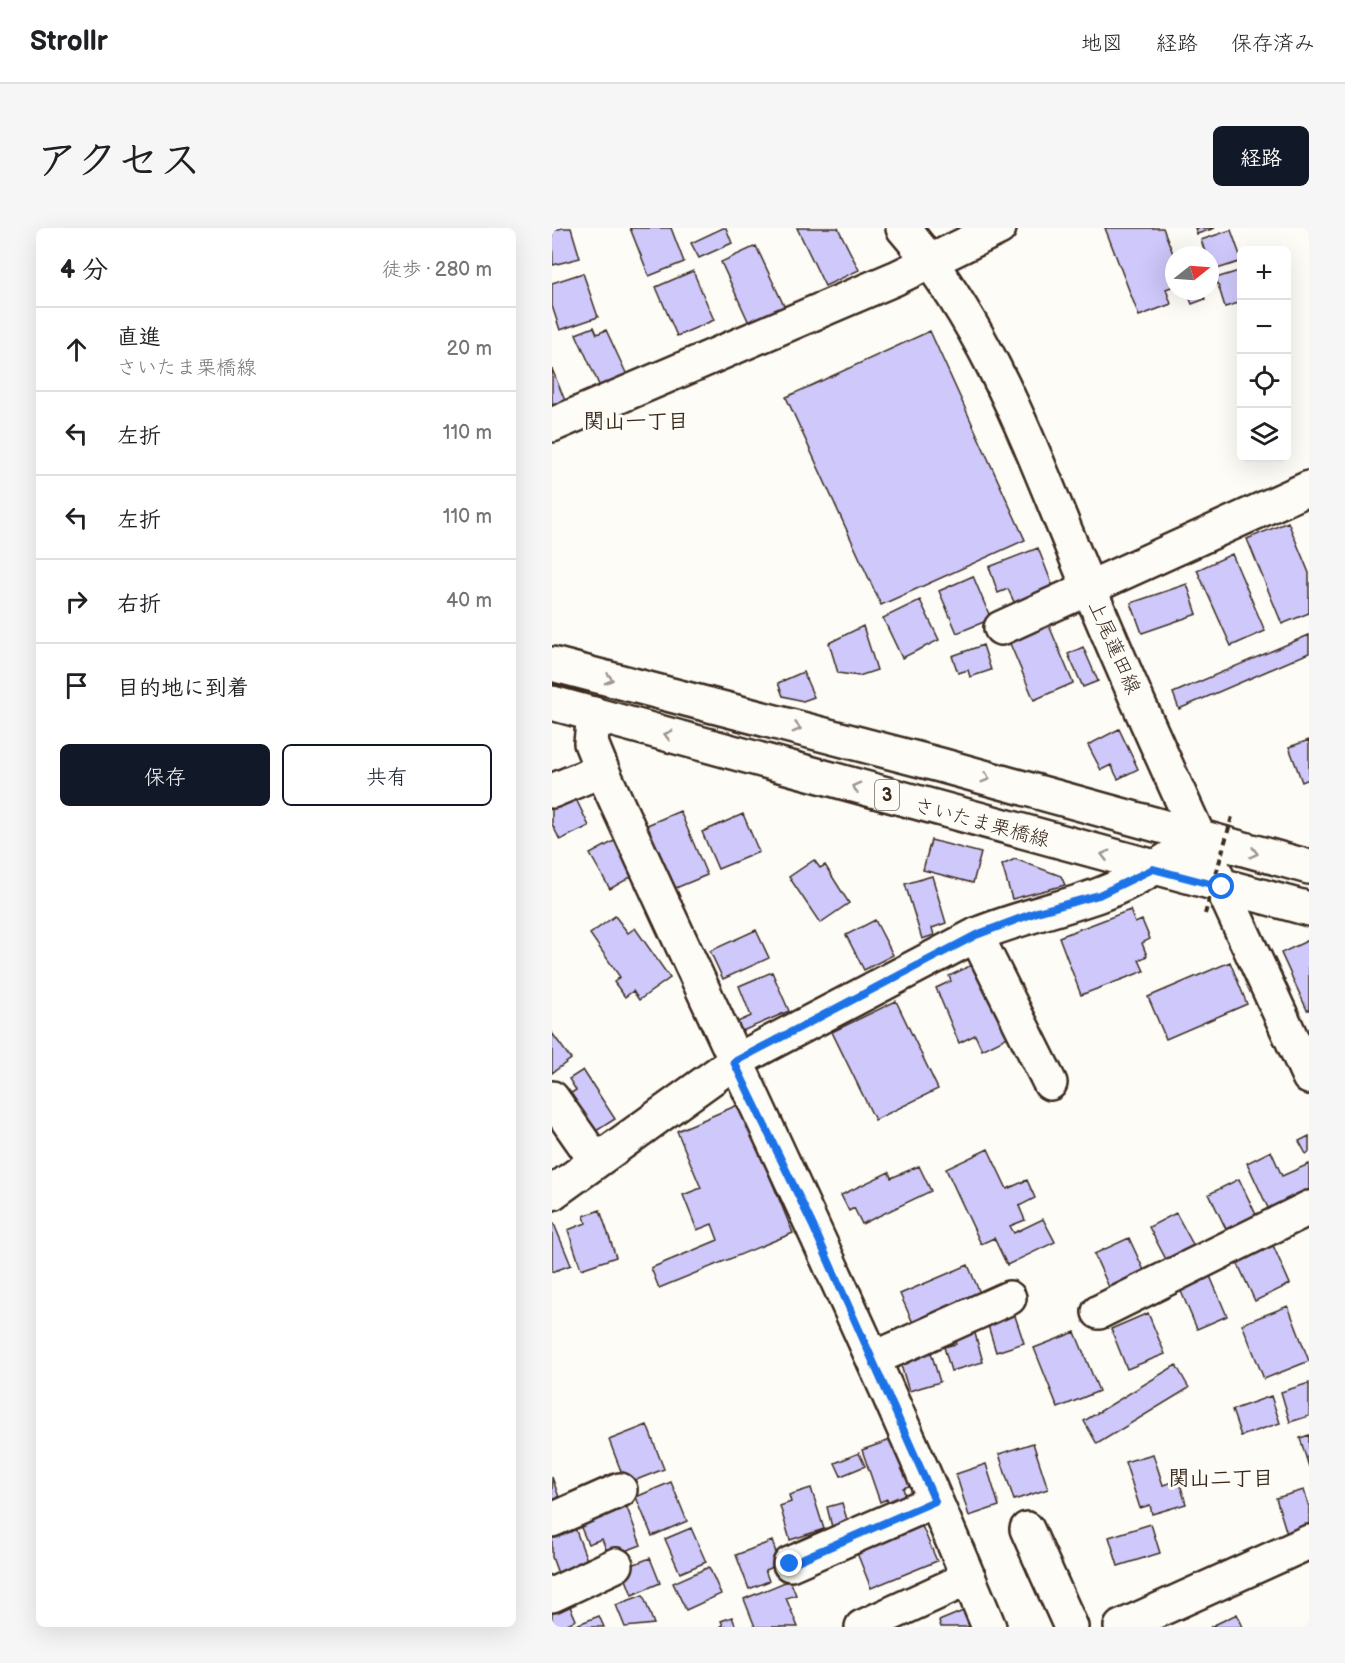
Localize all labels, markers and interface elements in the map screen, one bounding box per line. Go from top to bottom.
text: Strollr [30,25,108,58]
text: 地図 [1081,31,1123,56]
text: 経路 [1156,31,1198,56]
text: 保存済み [1231,31,1315,56]
button: 経路 [1213,126,1309,186]
text: アクセス [36,136,201,187]
north arrow [1165,246,1219,300]
map controls [1237,246,1291,462]
button: + [1237,246,1291,300]
text: 4 分 [60,255,108,286]
text: 徒歩 · 280 m [382,258,492,282]
button: − [1237,300,1291,354]
text: 直進 [117,324,161,351]
icon: ahead [60,333,93,366]
text: 20 m [447,337,492,361]
button: locate [1237,354,1291,408]
text: さいたま栗橋線 [117,356,256,380]
button: layers [1237,408,1291,462]
district label: 関山一丁目 [584,409,689,434]
icon: left [60,417,93,450]
text: 110 m [443,421,492,445]
text: 左折 [117,423,161,450]
icon: left [60,501,93,534]
text: 110 m [443,505,492,529]
text: 左折 [117,507,161,534]
icon: right [60,585,93,618]
text: 40 m [446,589,492,613]
text: 右折 [117,591,161,618]
street label: 上尾蓮田線 [1083,597,1145,698]
icon: arrive [60,669,93,702]
one-way arrow [603,671,613,684]
text: 目的地に到着 [117,675,249,702]
one-way arrow [791,721,802,733]
one-way arrow [663,730,674,742]
button: 保存 [60,744,270,806]
button: 共有 [282,744,492,806]
one-way arrow [980,771,991,783]
road number: 3 [875,780,899,810]
one-way arrow [851,782,862,794]
street label: さいたま栗橋線 [911,793,1052,853]
one-way arrow [1249,846,1259,859]
one-way arrow [1100,850,1110,863]
route start [1208,873,1234,899]
district label: 関山二丁目 [1169,1466,1274,1491]
route end [776,1550,802,1576]

